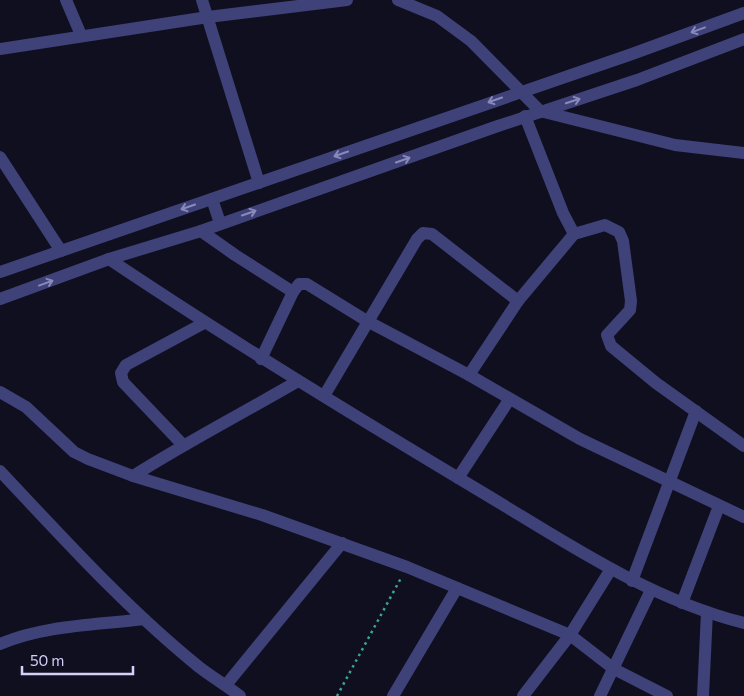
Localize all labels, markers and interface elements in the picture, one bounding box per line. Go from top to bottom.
one-way arrow [691,26,706,35]
one-way arrow [564,95,580,105]
one-way arrow [487,96,503,106]
one-way arrow [334,149,350,159]
one-way arrow [394,155,410,164]
one-way arrow [181,203,196,212]
one-way arrow [241,208,256,217]
one-way arrow [38,278,53,287]
scale bar [22,644,134,676]
text: 50 m [30,651,64,669]

